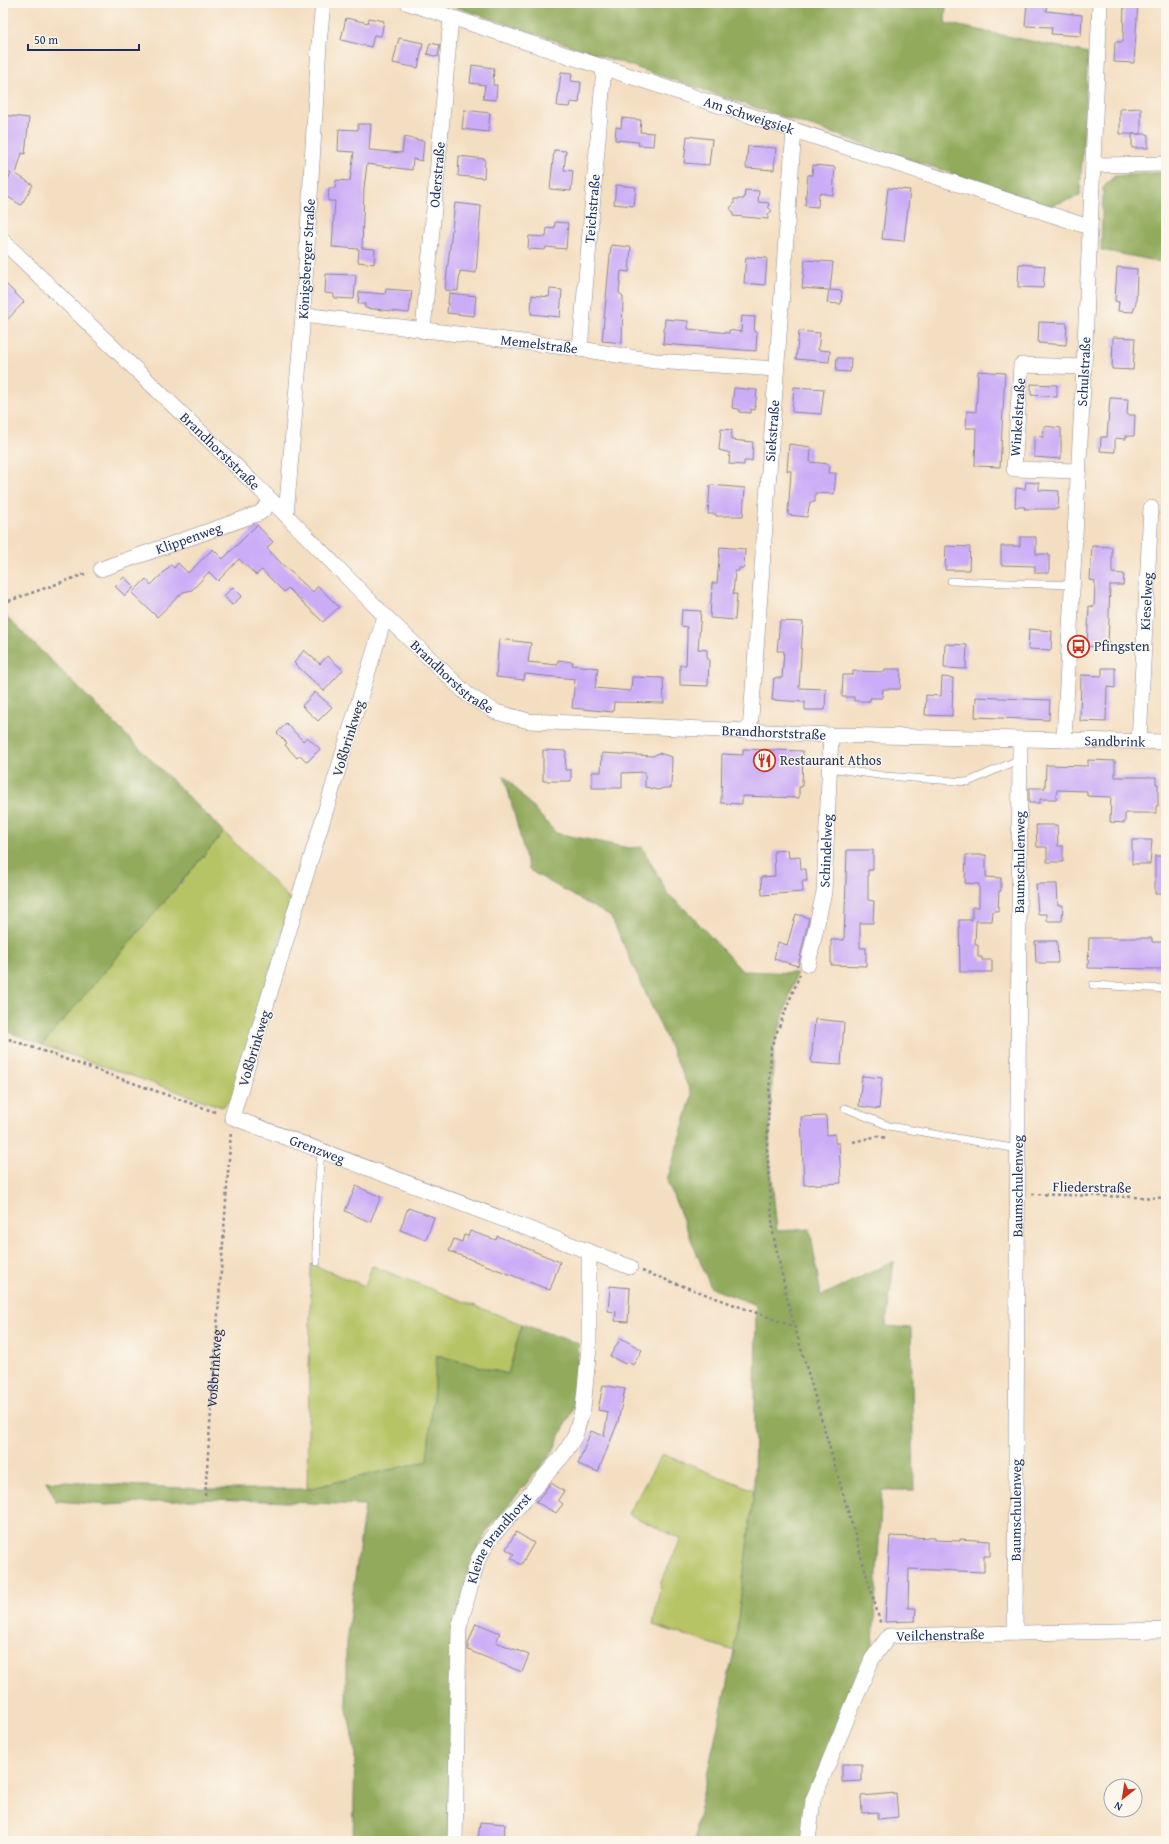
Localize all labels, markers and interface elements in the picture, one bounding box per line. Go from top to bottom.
scale bar [28,26,139,52]
text: 50 m [34,31,58,48]
street label: Am Schweigsiek [701,91,798,140]
street label: Oderstraße [424,140,450,208]
street label: Teichstraße [579,173,605,244]
street label: Königsberger Straße [293,198,320,320]
street label: Memelstraße [500,329,579,359]
street label: Schulstraße [1072,336,1095,407]
street label: Winkelstraße [1005,377,1030,457]
street label: Siekstraße [760,399,784,462]
street label: Brandhorststraße [176,407,265,495]
street label: Klippenweg [153,517,225,559]
street label: Kieselweg [1135,572,1158,631]
bus stop icon: Pfingsten [1065,633,1091,659]
street label: Brandhorststraße [406,635,498,718]
place label: Pfingsten [1094,636,1150,656]
street label: Voßbrinkweg [327,697,369,779]
street label: Brandhorststraße [721,720,827,745]
street label: Sandbrink [1084,730,1146,752]
restaurant icon: Restaurant Athos [752,747,778,773]
place label: Restaurant Athos [780,750,881,770]
street label: Baumschulenweg [1009,811,1030,913]
street label: Schindelweg [814,813,837,888]
street label: Voßbrinkweg [233,1007,275,1089]
street label: Grenzweg [287,1130,348,1169]
street label: Baumschulenweg [1007,1135,1028,1237]
street label: Fliederstraße [1053,1176,1132,1198]
street label: Voßbrinkweg [201,1328,227,1408]
street label: Baumschulenweg [1005,1459,1026,1561]
street label: Kleine Brandhorst [462,1488,536,1586]
street label: Veilchenstraße [896,1624,985,1646]
north arrow [1103,1778,1143,1818]
text: N [1110,1798,1125,1815]

